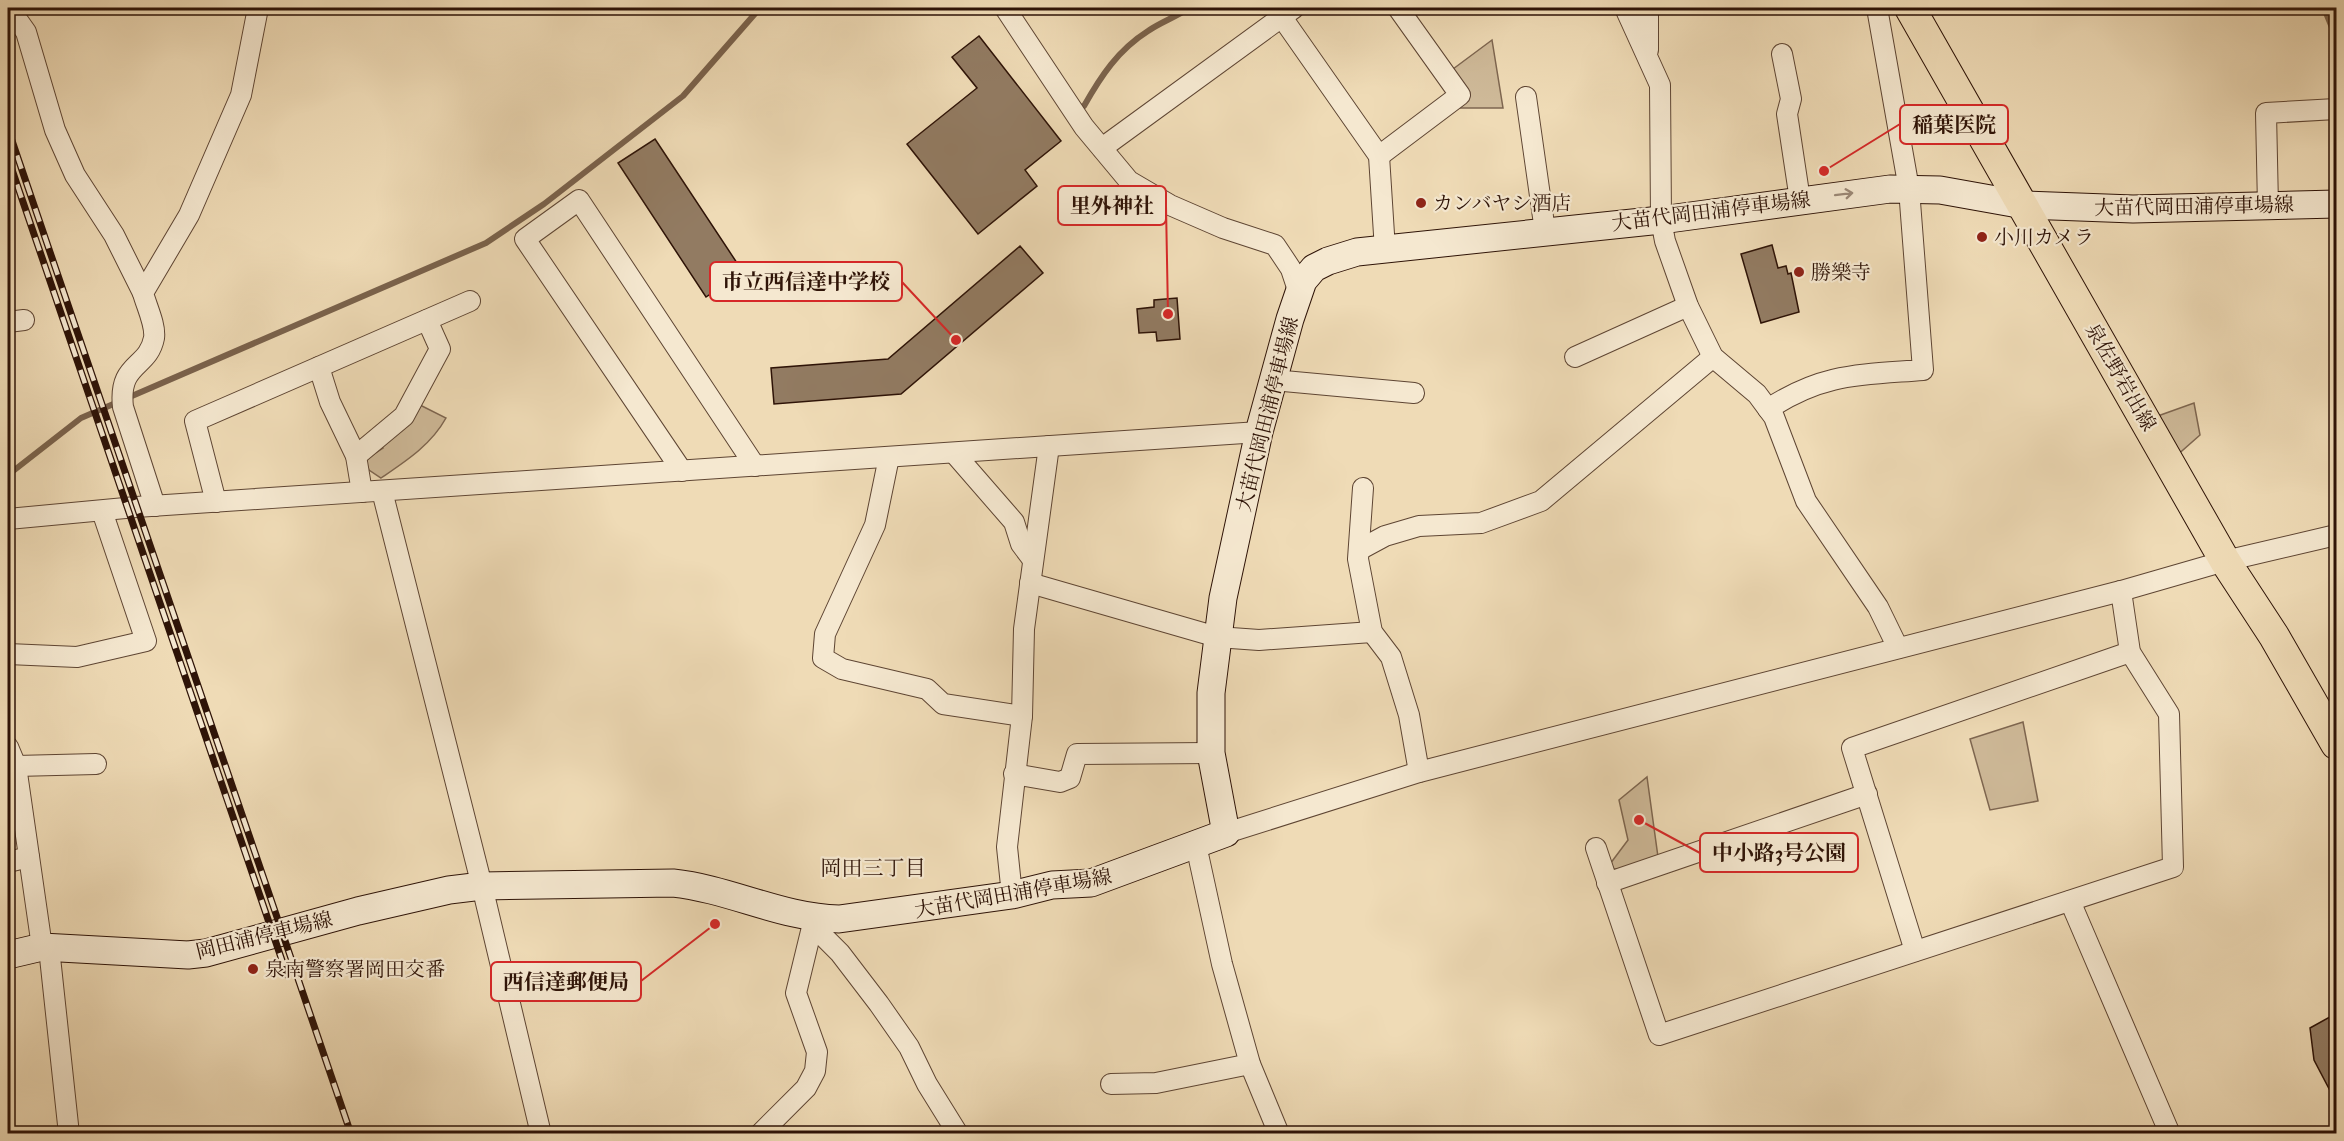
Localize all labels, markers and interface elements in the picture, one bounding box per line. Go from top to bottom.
callout: 稲葉医院 [1900,105,2008,144]
text: 稲葉医院 [1912,112,1996,139]
callout: 里外神社 [1058,186,1166,225]
street label: 大苗代岡田浦停車場線 [1610,187,1812,236]
one-way arrow [1834,188,1853,199]
place label: カンバヤシ酒店 [1433,191,1571,216]
street label: 大苗代岡田浦停車場線 [2094,192,2294,221]
text: 里外神社 [1070,193,1154,220]
marker: カンバヤシ酒店 [1414,196,1428,210]
place label: 小川カメラ [1994,225,2094,250]
marker: 小川カメラ [1975,230,1989,244]
place label: 勝樂寺 [1811,260,1871,285]
callout: 市立西信達中学校 [710,262,902,301]
marker: 勝樂寺 [1792,265,1806,279]
text: 市立西信達中学校 [722,269,890,296]
street label: 大苗代岡田浦停車場線 [1231,314,1304,514]
street label: 泉佐野岩出線 [2080,319,2161,435]
callout: 中小路3号公園 [1700,833,1858,872]
text: 中小路3号公園 [1712,840,1846,867]
district label: 岡田三丁目 [821,855,926,882]
street label: 大苗代岡田浦停車場線 [912,864,1114,923]
street label: 岡田浦停車場線 [193,906,335,965]
place label: 泉南警察署岡田交番 [265,957,445,982]
marker: 泉南警察署岡田交番 [246,962,260,976]
callout: 西信達郵便局 [491,962,641,1001]
text: 西信達郵便局 [503,969,629,996]

